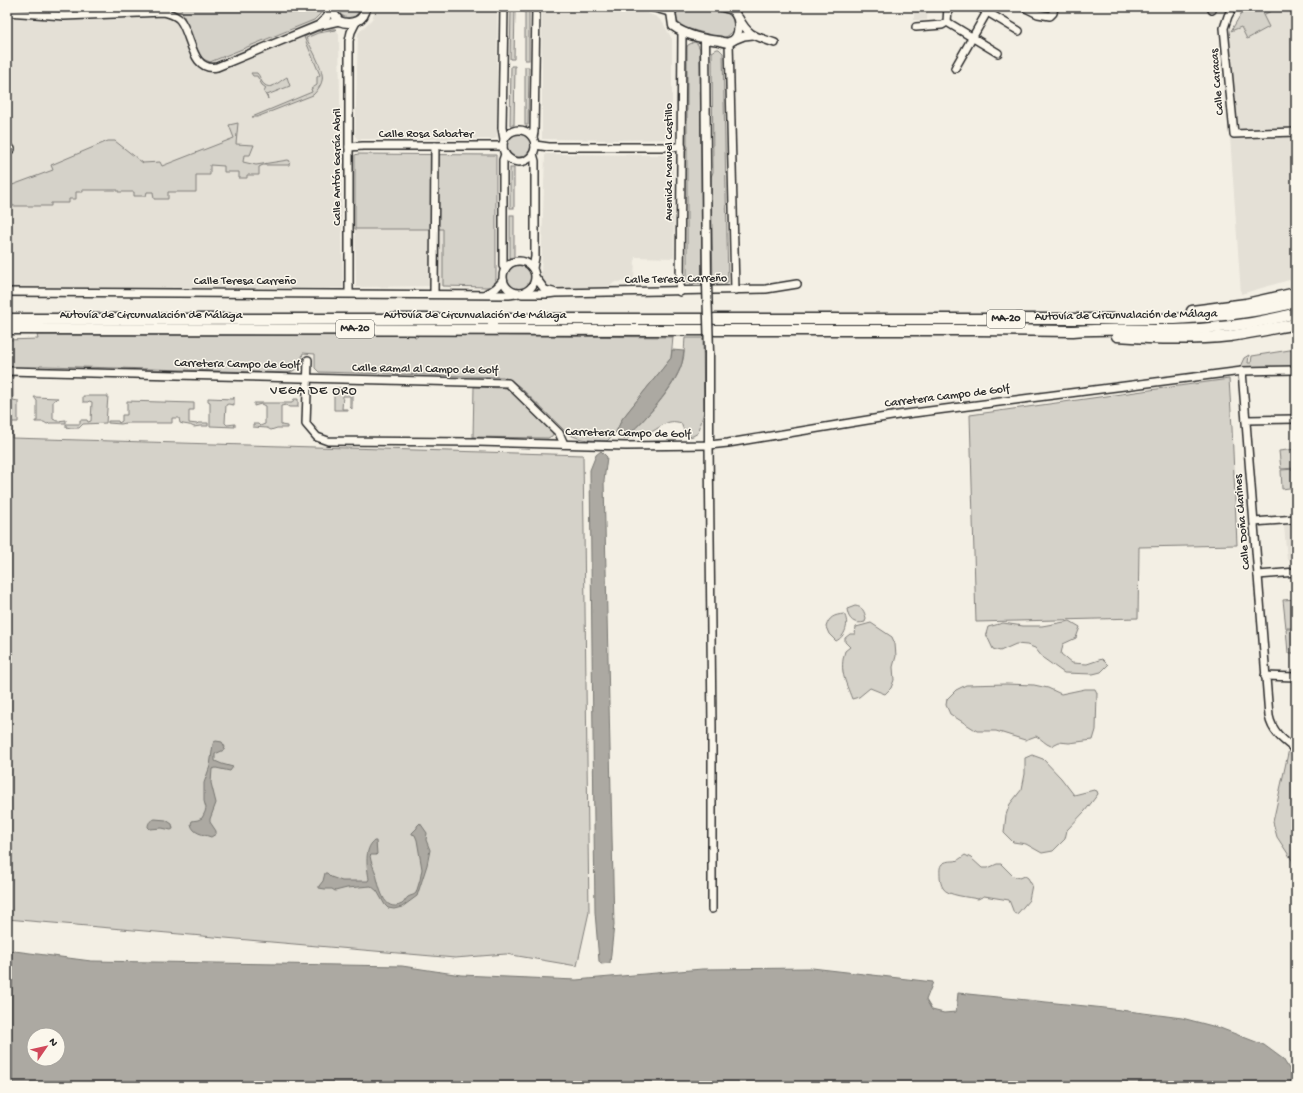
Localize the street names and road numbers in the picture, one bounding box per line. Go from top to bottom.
street label: Calle Caracas [1208,48,1228,116]
street label: Avenida Manuel Castillo [663,103,677,221]
street label: Calle Antón García Abril [331,108,345,226]
street label: Calle Rosa Sabater [379,128,475,142]
street label: Calle Teresa Carreño [625,272,727,288]
street label: Calle Teresa Carreño [194,275,296,289]
street label: Autovía de Circunvalación de Málaga [1035,307,1218,325]
street label: Autovía de Circunvalación de Málaga [60,309,243,323]
street label: Autovía de Circunvalación de Málaga [384,309,567,323]
road number: MA-20 [987,310,1025,328]
road number: MA-20 [336,320,374,338]
street label: Carretera Campo de Golf [174,357,301,373]
street label: Calle Ramal al Campo de Golf [352,362,499,378]
street label: Carretera Campo de Golf [884,382,1011,412]
street label: Carretera Campo de Golf [565,426,692,442]
street label: Calle Doña Clarines [1232,473,1254,570]

